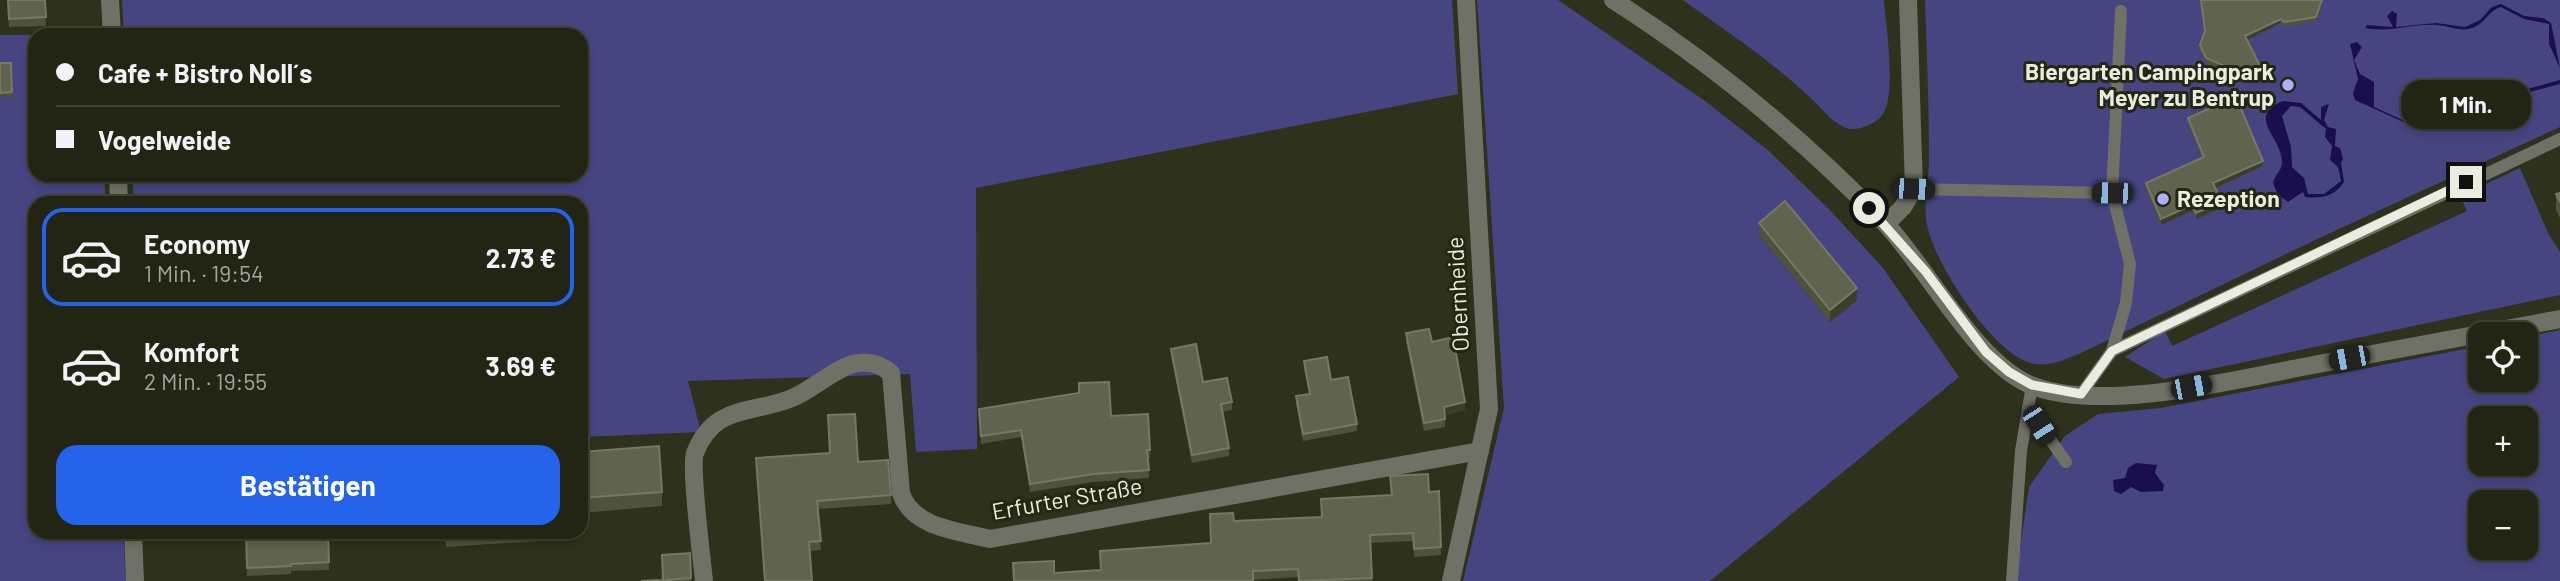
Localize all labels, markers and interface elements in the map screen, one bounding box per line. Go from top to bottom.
text: Cafe + Bistro Noll´s [98,57,312,88]
place label: Biergarten Campingpark Meyer zu Bentrup [2025,57,2274,111]
marker: Biergarten Campingpark Meyer zu Bentrup [2280,77,2296,93]
callout: 1 Min. [2401,80,2531,130]
text: 1 Min. [2439,90,2493,118]
text: Vogelweide [98,124,231,155]
route end [2450,166,2482,198]
car [1893,178,1936,200]
car [2091,182,2134,204]
place label: Rezeption [2177,184,2280,212]
marker: Rezeption [2155,191,2171,207]
route start [1853,192,1885,224]
icon: car [60,226,123,289]
text: Economy [144,228,250,259]
street label: Obernheide [1440,236,1474,352]
text: 2.73 € [486,242,556,273]
text: 1 Min. · 19:54 [144,259,264,287]
map controls [2468,322,2538,560]
button: locate [2468,322,2538,392]
icon: car [60,334,123,397]
text: Komfort [144,336,239,367]
car [2327,344,2372,372]
text: 3.69 € [485,350,556,381]
text: 2 Min. · 19:55 [144,367,267,395]
car [2169,373,2214,401]
car [2019,402,2060,448]
button: + [2468,406,2538,476]
button: Bestätigen [56,445,560,525]
street label: Erfurter Straße [990,471,1144,525]
button: − [2468,490,2538,560]

